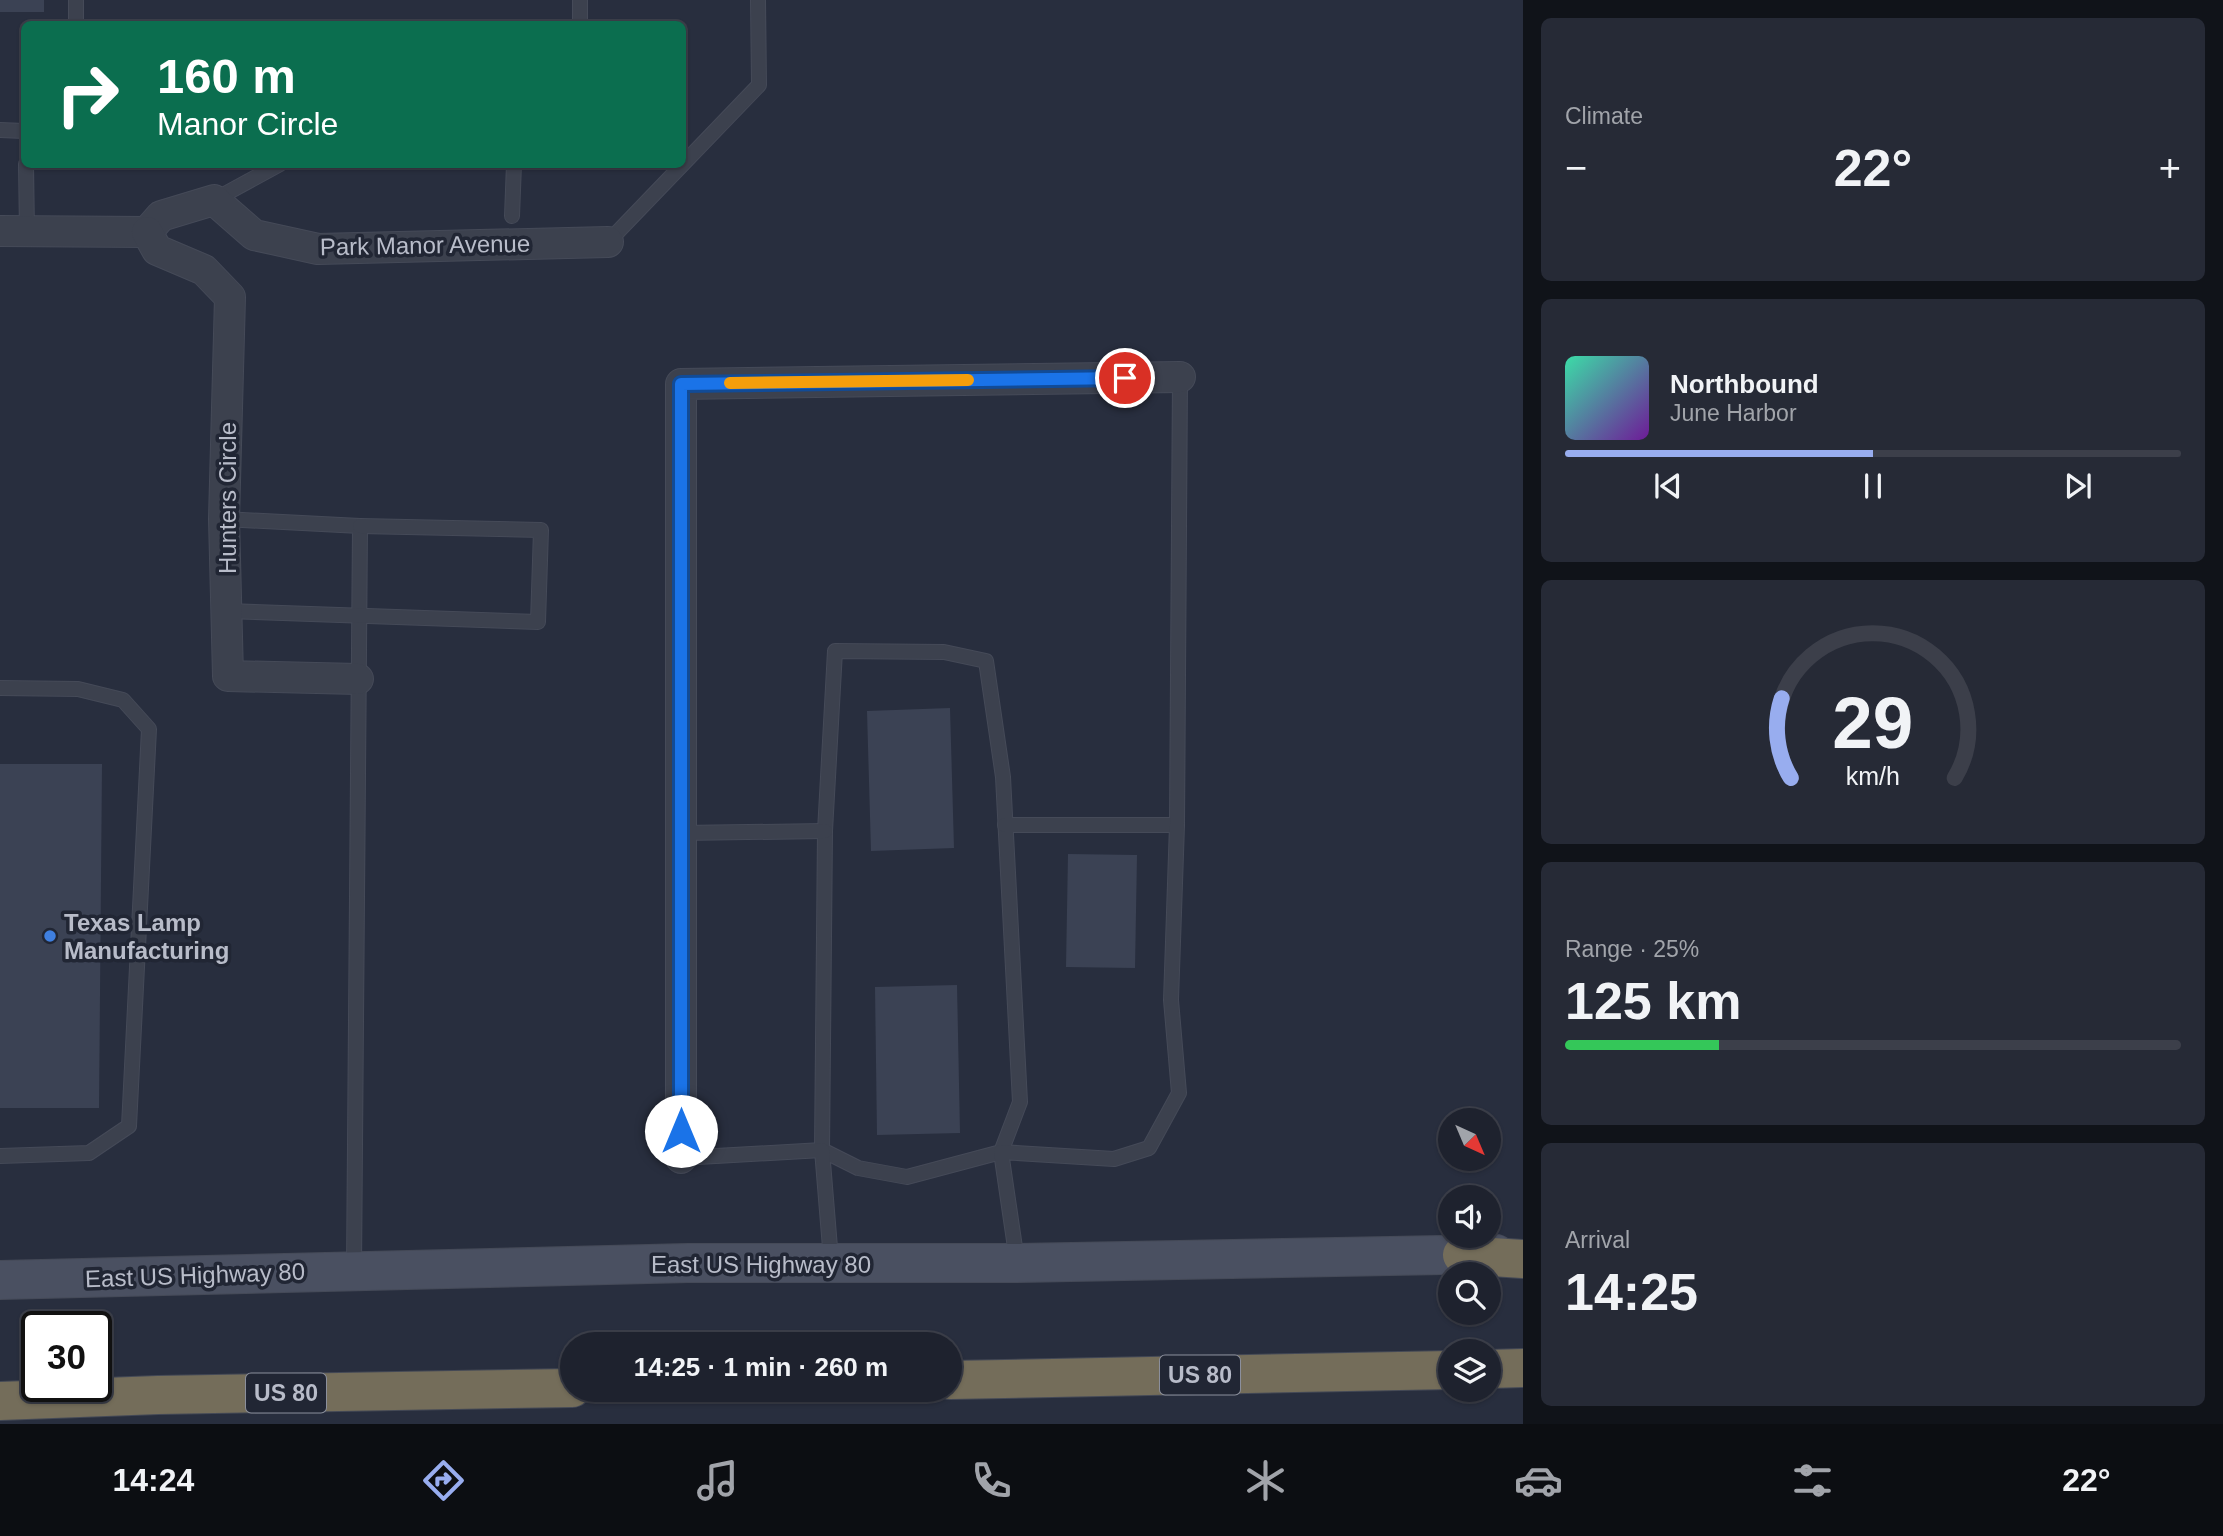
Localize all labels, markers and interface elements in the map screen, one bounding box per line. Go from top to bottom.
icon: right [42,49,133,140]
text: 160 m [157,49,296,103]
text: Climate [1565,103,1643,129]
text: Manor Circle [157,106,338,142]
text: 22° [1834,139,1912,197]
text: − [1565,147,1587,189]
text: + [2159,147,2181,189]
street label: Park Manor Avenue [320,230,530,260]
pin [1095,348,1155,408]
icon: arrive [1106,359,1144,397]
text: Northbound [1670,369,1819,399]
text: June Harbor [1670,400,1797,426]
street label: Hunters Circle [214,422,241,574]
icon: previous [1649,467,1687,505]
icon: pause [1854,467,1892,505]
icon: next [2059,467,2097,505]
text: 29 [1833,682,1913,763]
text: km/h [1846,762,1900,790]
place label: Texas Lamp Manufacturing [64,909,229,964]
marker: Texas Lamp Manufacturing [42,928,58,944]
text: Range · 25% [1565,936,1699,962]
text: 125 km [1565,972,1741,1030]
position arrow [644,1094,718,1168]
north arrow [1438,1108,1502,1171]
map controls [1438,1108,1501,1402]
button: sound [1438,1185,1501,1248]
text: Arrival [1565,1227,1630,1253]
street label: East US Highway 80 [651,1251,871,1278]
street label: East US Highway 80 [85,1258,305,1292]
button: search [1438,1262,1501,1325]
text: 14:25 [1565,1263,1698,1321]
speed limit sign: 30 [21,1311,112,1402]
button: layers [1438,1339,1501,1402]
text: 14:25 · 1 min · 260 m [634,1352,888,1382]
road number: US 80 [1160,1356,1240,1394]
road number: US 80 [246,1374,326,1412]
icon: directions [419,1456,468,1505]
icon: music [693,1456,742,1505]
icon: phone [967,1456,1016,1505]
icon: climate [1241,1456,1290,1505]
icon: car [1514,1456,1563,1505]
icon: filters [1788,1456,1837,1505]
text: 14:24 [112,1462,194,1498]
text: 22° [2062,1462,2111,1498]

